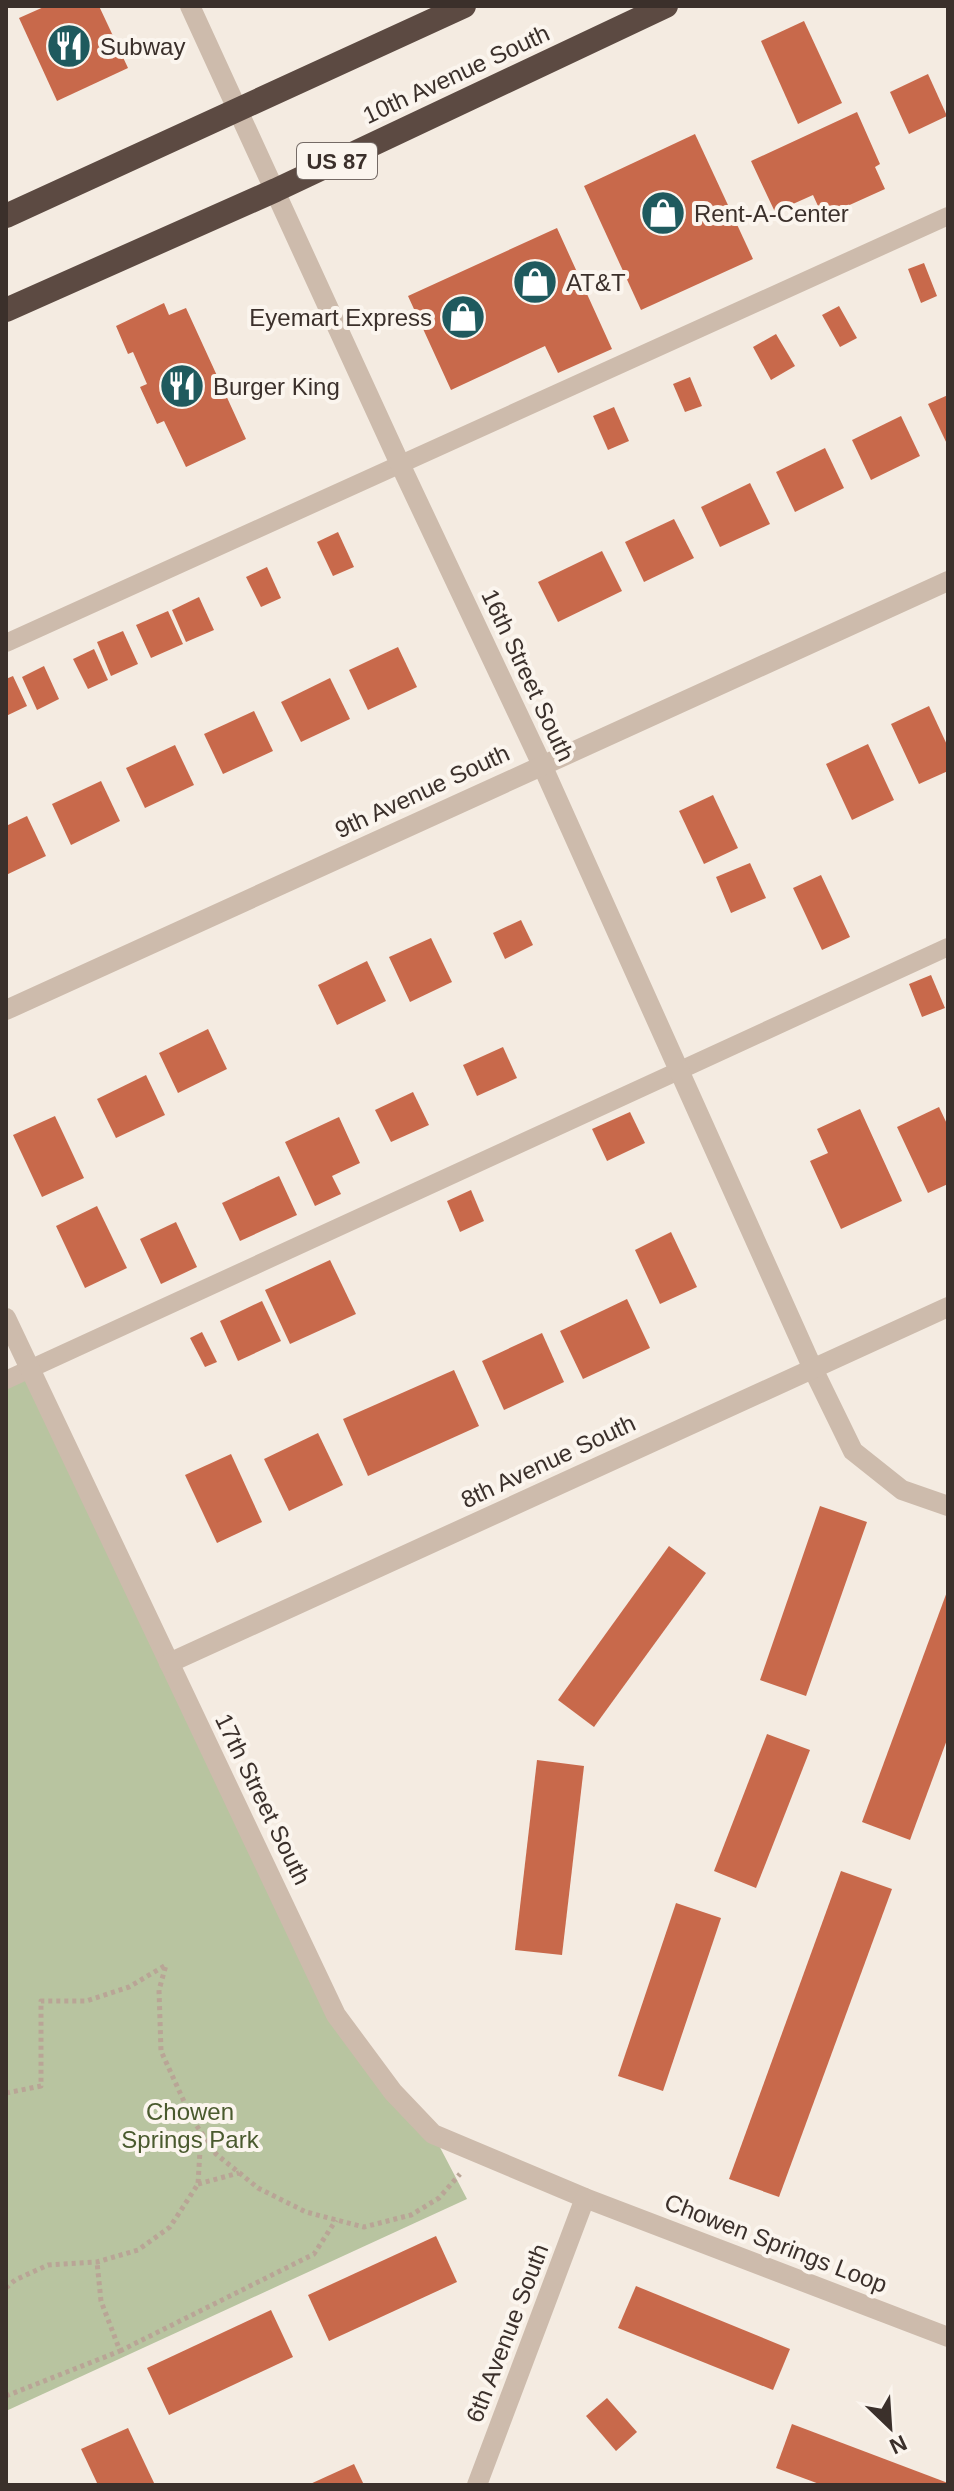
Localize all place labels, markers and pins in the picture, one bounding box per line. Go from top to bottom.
restaurant icon: Subway [45,22,93,70]
place label: Subway [100,33,185,60]
shop icon: Rent-A-Center [639,189,687,237]
place label: Rent-A-Center [694,200,849,227]
shop icon: AT&T [511,258,559,306]
place label: AT&T [566,269,626,296]
shop icon: Eyemart Express [439,293,487,341]
place label: Eyemart Express [249,304,432,331]
restaurant icon: Burger King [158,362,206,410]
place label: Burger King [213,373,340,400]

